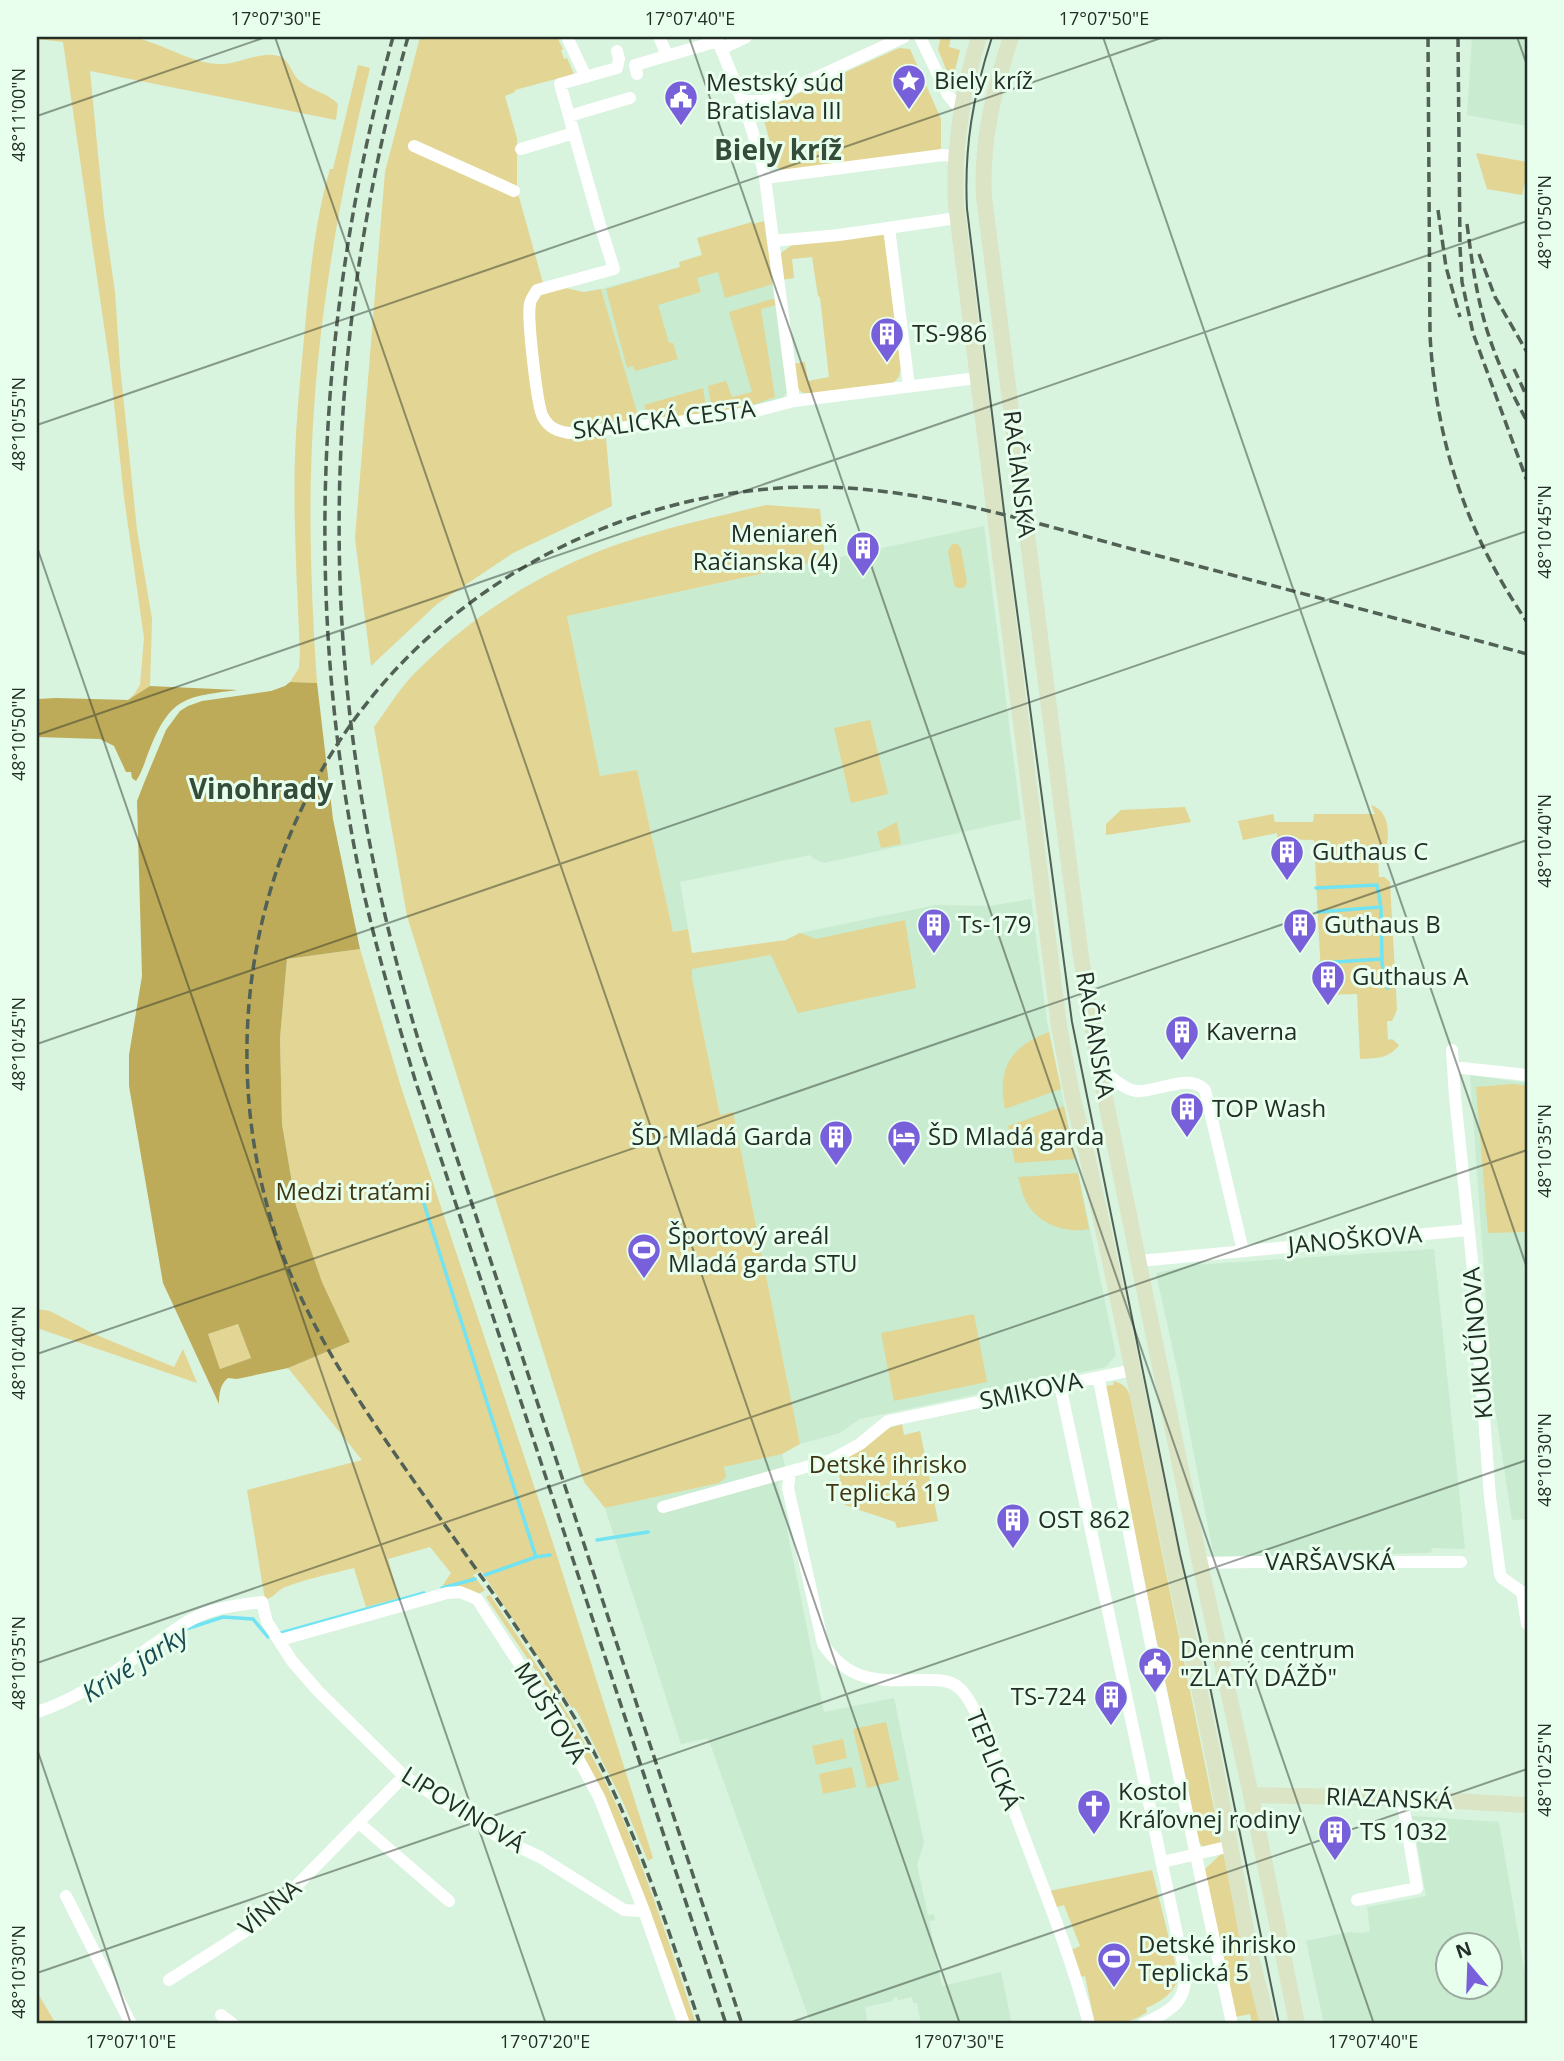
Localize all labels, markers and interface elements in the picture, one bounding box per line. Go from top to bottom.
text: 17°07'30"E [231,6,321,30]
text: 17°07'40"E [645,6,735,30]
text: 17°07'50"E [1059,6,1149,30]
place icon: Biely kríž [890,62,928,111]
place label: Biely kríž [934,63,1033,96]
place label: Mestský súd Bratislava III [706,65,844,126]
text: 48°11'00"N [6,68,30,162]
public building icon: Mestský súd Bratislava III [662,78,700,127]
district label: Biely kríž [714,130,842,168]
text: 48°10'50"N [1532,175,1556,269]
building icon: TS-986 [868,315,906,364]
place label: TS-986 [912,316,987,349]
text: 48°10'55"N [6,377,30,471]
street label: SKALICKÁ CESTA [571,391,758,446]
street label: RAČIANSKA [996,408,1045,540]
text: 48°10'45"N [1532,485,1556,579]
place label: Meniareň Račianska (4) [693,516,838,577]
building icon: Meniareň Račianska (4) [844,529,882,578]
text: 48°10'50"N [6,687,30,781]
district label: Vinohrady [189,769,333,807]
text: 48°10'40"N [1532,794,1556,888]
building icon: Guthaus C [1268,833,1306,882]
place label: Guthaus C [1312,834,1428,867]
building icon: Ts-179 [915,906,953,955]
building icon: Guthaus B [1281,906,1319,955]
place label: Ts-179 [958,907,1032,940]
place label: Guthaus B [1324,907,1441,940]
building icon: Guthaus A [1309,958,1347,1007]
place label: Guthaus A [1352,959,1469,992]
street label: RAČIANSKA [1069,969,1124,1101]
text: 48°10'45"N [6,997,30,1091]
building icon: Kaverna [1163,1013,1201,1062]
place label: Kaverna [1206,1014,1297,1047]
building icon: TOP Wash [1168,1090,1206,1139]
place label: TOP Wash [1212,1091,1326,1124]
text: 48°10'35"N [1532,1104,1556,1198]
building icon: ŠD Mladá Garda [817,1118,855,1167]
hotel icon: ŠD Mladá garda [885,1118,923,1167]
place label: ŠD Mladá Garda [631,1119,812,1152]
place label: ŠD Mladá garda [928,1119,1104,1152]
park label: Medzi traťami [275,1174,431,1207]
street label: JANOŠKOVA [1285,1216,1424,1261]
place label: Športový areál Mladá garda STU [668,1218,858,1279]
sports icon: Športový areál Mladá garda STU [625,1231,663,1280]
street label: KUKUČÍNOVA [1453,1265,1500,1420]
text: 48°10'40"N [6,1306,30,1400]
street label: SMIKOVA [976,1362,1086,1417]
text: 48°10'30"N [1532,1413,1556,1507]
park label: Detské ihrisko Teplická 19 [809,1447,967,1508]
building icon: OST 862 [994,1501,1032,1550]
place label: OST 862 [1038,1502,1130,1535]
street label: VARŠAVSKÁ [1265,1544,1396,1577]
water label: Krivé jarky [74,1615,196,1710]
text: 48°10'35"N [6,1616,30,1710]
place label: Denné centrum "ZLATÝ DÁŽĎ" [1180,1632,1355,1693]
public building icon: Denné centrum "ZLATÝ DÁŽĎ" [1136,1645,1174,1694]
street label: MUŠTOVÁ [507,1655,596,1770]
building icon: TS-724 [1092,1678,1130,1727]
place label: TS-724 [1011,1679,1086,1712]
street label: TEPLICKÁ [959,1704,1030,1815]
text: 48°10'25"N [1532,1723,1556,1817]
street label: LIPOVINOVÁ [396,1758,532,1860]
place label: Kostol Kráľovnej rodiny [1118,1774,1302,1835]
street label: RIAZANSKÁ [1325,1779,1454,1816]
church icon: Kostol Kráľovnej rodiny [1075,1787,1113,1836]
building icon: TS 1032 [1316,1813,1354,1862]
place label: TS 1032 [1360,1814,1448,1847]
street label: VÍNNA [231,1870,308,1943]
text: 48°10'30"N [6,1925,30,2019]
place label: Detské ihrisko Teplická 5 [1138,1927,1296,1988]
north arrow [1434,1932,1504,2002]
text: N [1452,1935,1475,1965]
sports icon: Detské ihrisko Teplická 5 [1095,1940,1133,1989]
text: 17°07'10"E [86,2029,176,2053]
text: 17°07'20"E [500,2029,590,2053]
text: 17°07'30"E [914,2029,1004,2053]
text: 17°07'40"E [1328,2029,1418,2053]

